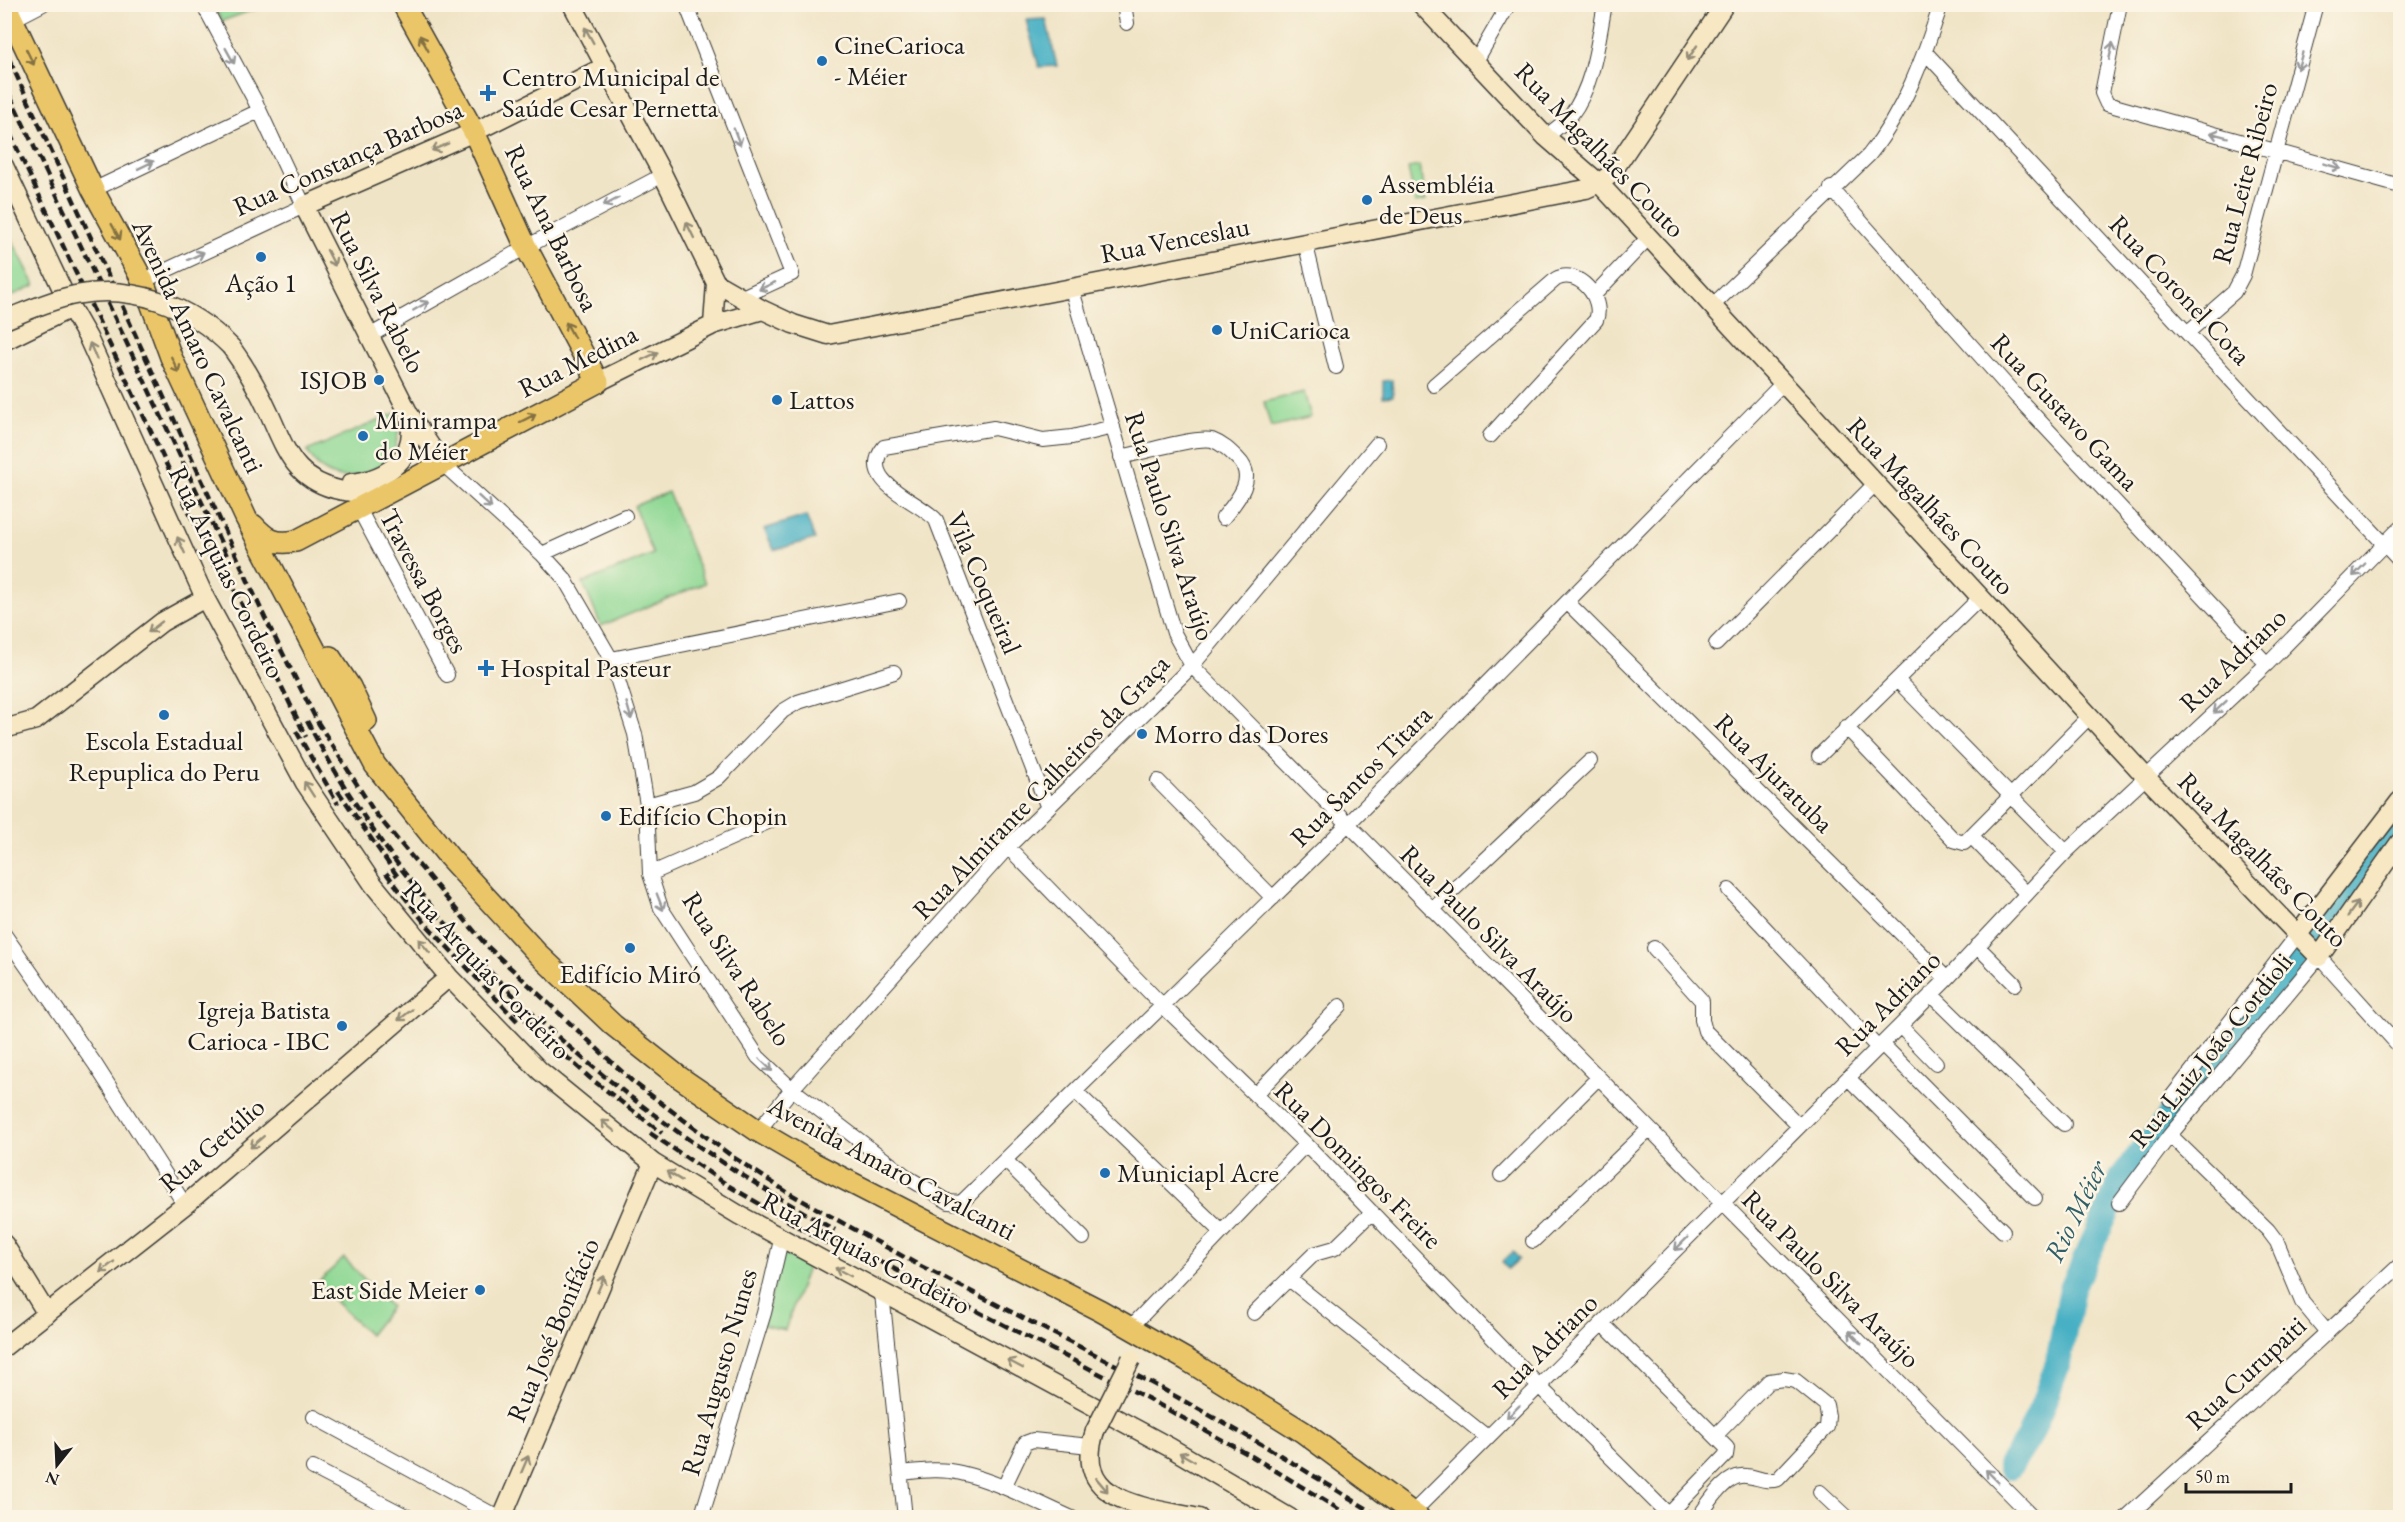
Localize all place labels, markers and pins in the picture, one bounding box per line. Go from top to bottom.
place label: CineCarioca - Méier [834,27,965,93]
marker: CineCarioca - Méier [815,54,829,68]
place label: Centro Municipal de Saúde Cesar Pernetta [502,59,720,125]
marker: Centro Municipal de Saúde Cesar Pernetta [479,84,497,102]
place label: Assembléia de Deus [1378,166,1495,232]
marker: Assembléia de Deus [1360,193,1374,207]
marker: Ação 1 [254,250,268,264]
place label: Ação 1 [224,265,297,300]
place label: UniCarioca [1229,312,1350,347]
marker: UniCarioca [1210,323,1224,337]
place label: ISJOB [300,362,367,397]
marker: ISJOB [372,373,386,387]
place label: Lattos [789,382,855,417]
marker: Lattos [770,393,784,407]
place label: Mini rampa do Méier [375,402,497,468]
marker: Mini rampa do Méier [356,429,370,443]
place label: Hospital Pasteur [500,650,671,685]
marker: Hospital Pasteur [477,659,495,677]
marker: Escola Estadual Repuplica do Peru [157,708,171,722]
place label: Morro das Dores [1154,716,1329,751]
place label: Escola Estadual Repuplica do Peru [68,723,260,789]
marker: Morro das Dores [1135,727,1149,741]
place label: Edifício Chopin [618,798,788,833]
marker: Edifício Chopin [599,809,613,823]
marker: Edifício Miró [623,941,637,955]
place label: Edifício Miró [559,956,701,991]
place label: Igreja Batista Carioca - IBC [187,992,330,1058]
marker: Igreja Batista Carioca - IBC [335,1019,349,1033]
place label: Municiapl Acre [1117,1155,1279,1190]
marker: Municiapl Acre [1098,1166,1112,1180]
place label: East Side Meier [311,1272,468,1307]
marker: East Side Meier [473,1283,487,1297]

